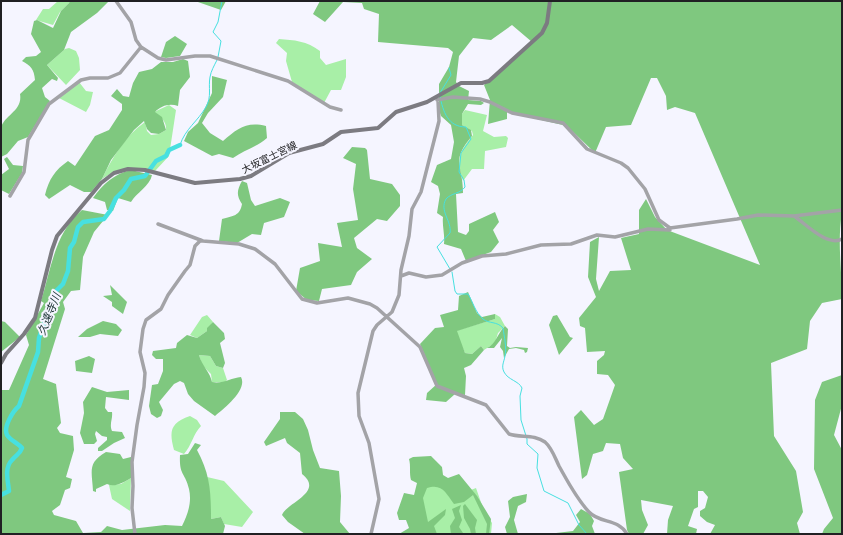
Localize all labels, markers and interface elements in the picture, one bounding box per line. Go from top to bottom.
street label: 大坂富士宮線 [239,138,299,176]
water label: 久遠寺川 [33,290,64,337]

